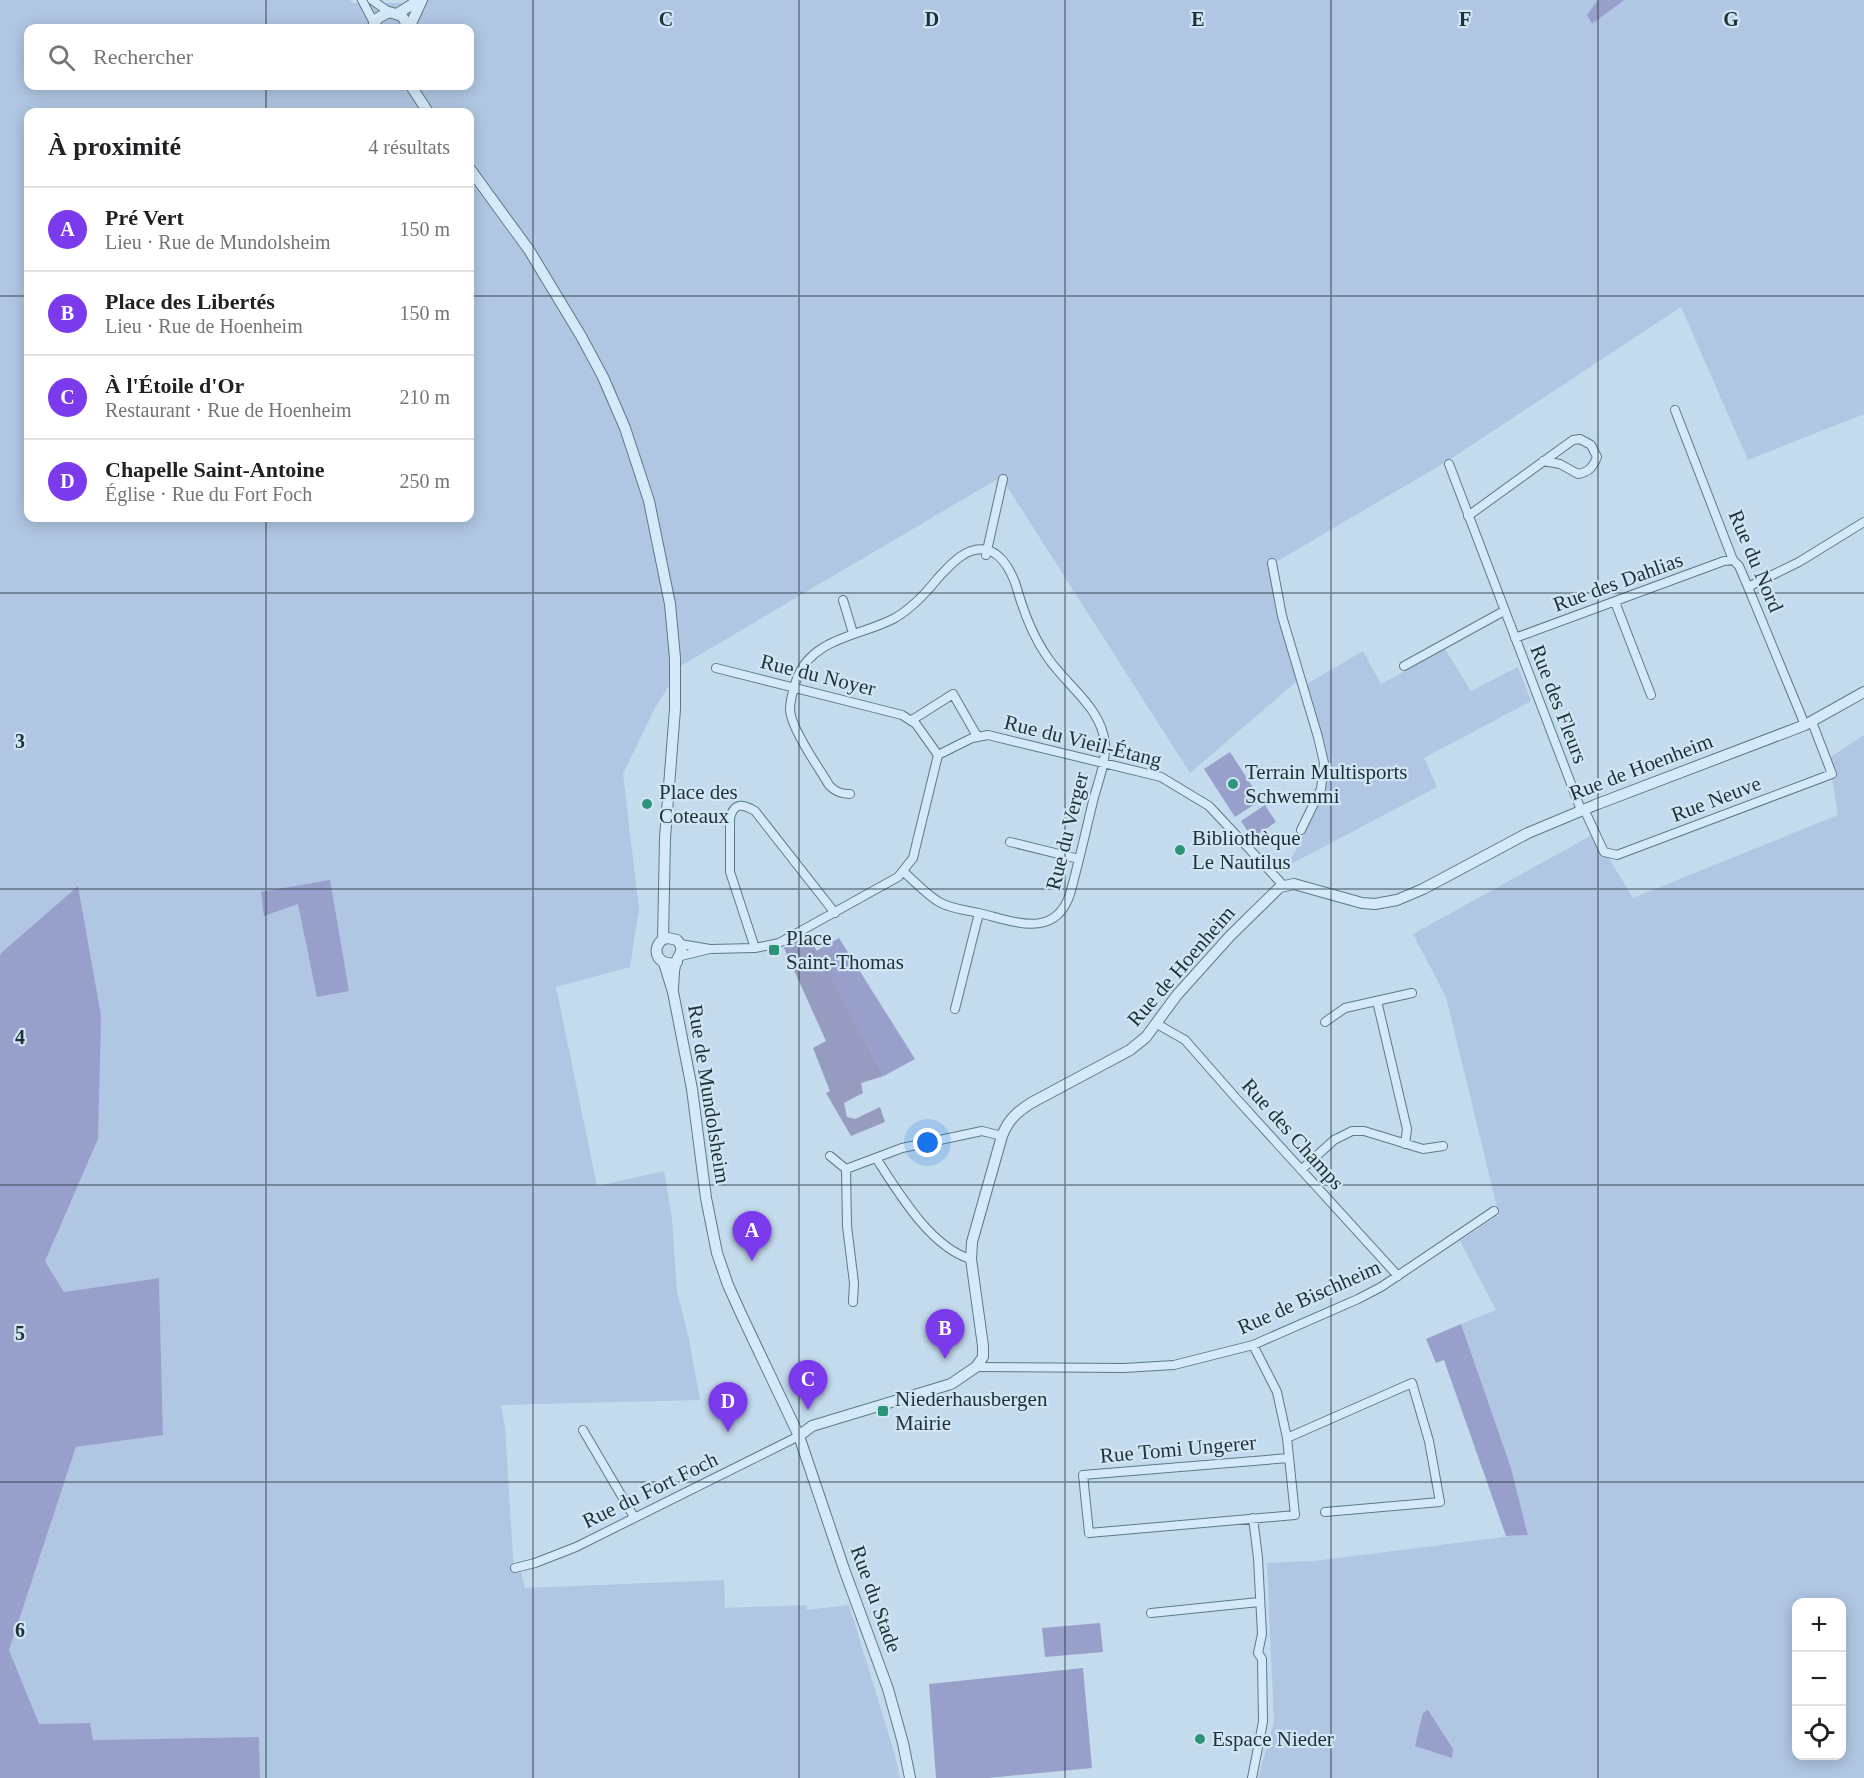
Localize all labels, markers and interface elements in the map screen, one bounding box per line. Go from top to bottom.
text: C [659,8,673,30]
text: D [925,8,939,30]
text: E [1191,8,1205,30]
text: F [1459,8,1471,30]
text: G [1723,8,1739,30]
search box [24,24,474,90]
icon: search [45,41,78,74]
text: Rechercher [93,44,193,69]
text: À proximité [48,132,181,161]
text: 4 résultats [368,136,450,158]
text: Pré Vert [105,205,184,230]
text: A [60,218,75,240]
text: 150 m [399,218,450,240]
text: Lieu · Rue de Mundolsheim [105,231,331,253]
text: Place des Libertés [105,289,275,314]
text: B [61,302,74,324]
text: 150 m [399,302,450,324]
text: Lieu · Rue de Hoenheim [105,315,303,337]
text: À l'Étoile d'Or [105,373,244,398]
text: C [60,386,75,408]
text: 210 m [399,386,450,408]
text: Restaurant · Rue de Hoenheim [105,399,352,421]
text: Chapelle Saint-Antoine [105,457,324,482]
text: D [60,470,75,492]
text: 250 m [399,470,450,492]
text: Église · Rue du Fort Foch [105,483,312,505]
street label: Rue du Nord [1724,506,1788,616]
street label: Rue des Dahlias [1550,547,1686,617]
street label: Rue des Fleurs [1525,641,1593,767]
street label: Rue du Noyer [758,649,878,701]
street label: Rue du Vieil-Étang [1002,710,1165,772]
street label: Rue de Hoenheim [1566,729,1716,805]
text: 3 [15,730,25,752]
place label: Terrain Multisports Schwemmi [1245,760,1407,808]
street label: Rue du Verger [1041,770,1093,892]
street label: Rue Neuve [1668,771,1764,827]
marker: Terrain Multisports Schwemmi [1226,777,1240,791]
place label: Place des Coteaux [659,780,738,828]
marker: Place des Coteaux [640,797,654,811]
place label: Bibliothèque Le Nautilus [1192,826,1301,874]
marker: Bibliothèque Le Nautilus [1173,843,1187,857]
street label: Rue de Hoenheim [1122,901,1240,1031]
place label: Place Saint-Thomas [786,926,904,974]
marker: Place Saint-Thomas [767,943,781,957]
street label: Rue de Mundolsheim [683,1003,735,1185]
text: 4 [15,1026,25,1048]
street label: Rue des Champs [1237,1074,1349,1194]
your location [913,1128,942,1157]
pin: A [732,1212,771,1261]
street label: Rue de Bischheim [1234,1255,1384,1339]
pin: B [926,1310,964,1359]
text: 5 [15,1322,25,1344]
pin: C [788,1360,828,1410]
pin: D [708,1382,748,1432]
place label: Niederhausbergen Mairie [895,1387,1048,1435]
marker: Niederhausbergen Mairie [876,1404,890,1418]
street label: Rue Tomi Ungerer [1099,1430,1257,1468]
street label: Rue du Fort Foch [578,1447,722,1533]
street label: Rue du Stade [846,1542,906,1656]
map controls [1792,1598,1846,1760]
button: + [1792,1598,1846,1652]
text: 6 [15,1619,25,1641]
button: − [1792,1652,1846,1706]
button: locate [1792,1706,1846,1760]
place label: Espace Nieder [1212,1727,1334,1751]
marker: Espace Nieder [1193,1732,1207,1746]

